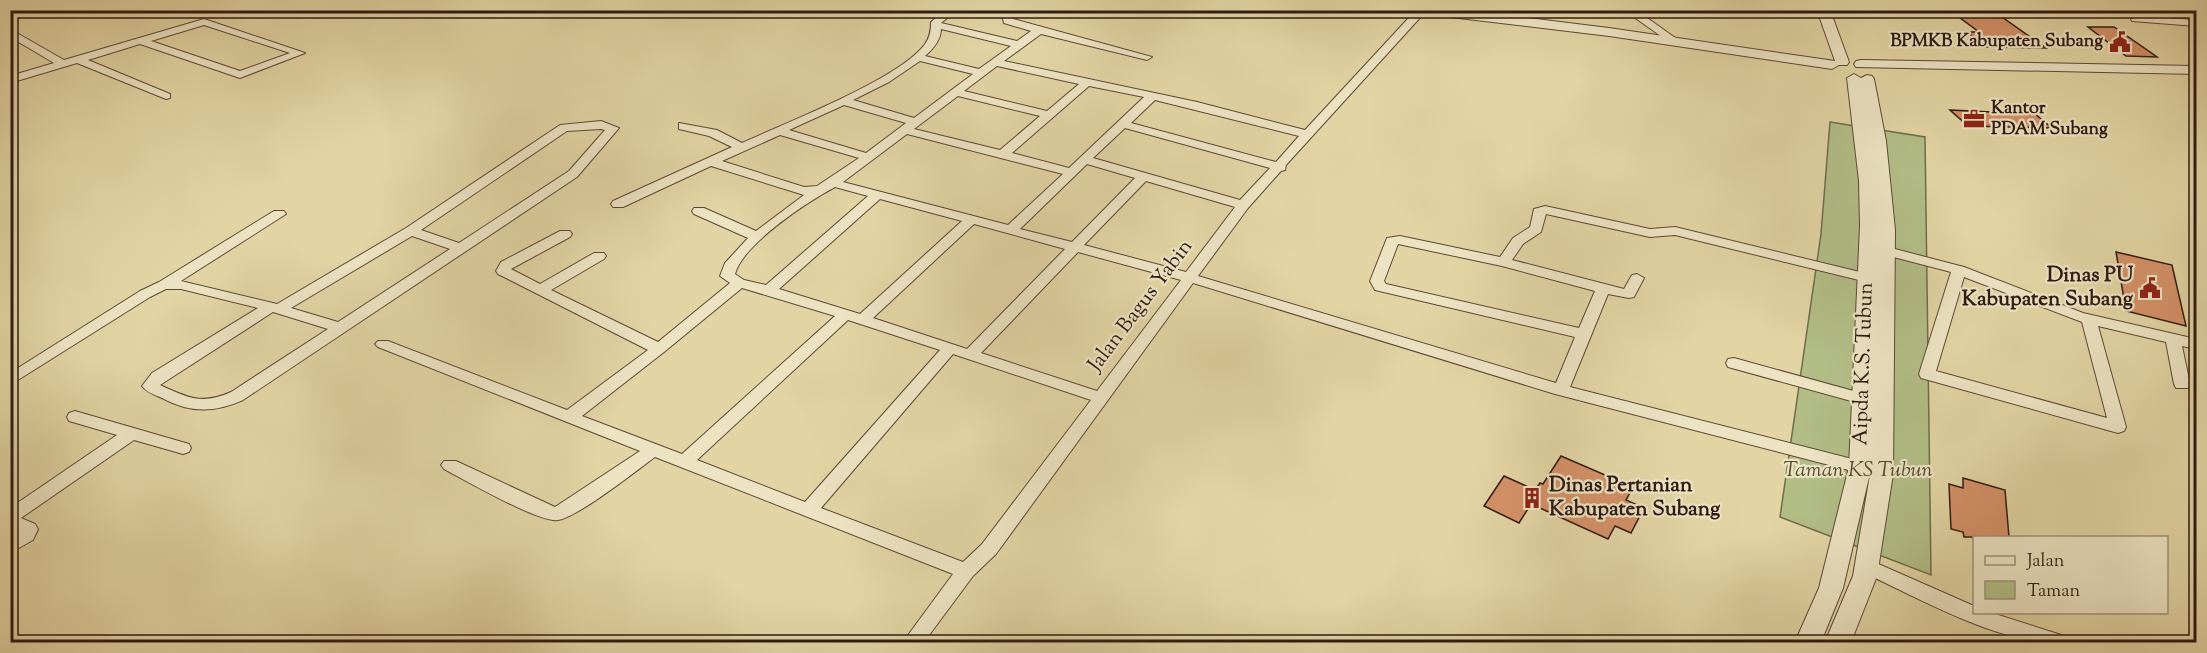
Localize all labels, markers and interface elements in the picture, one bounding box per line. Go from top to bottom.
place label: BPMKB Kabupaten Subang [1890,29,2103,55]
public building icon: BPMKB Kabupaten Subang [2108,30,2132,54]
place label: Kantor PDAM Subang [1991,96,2108,143]
office icon: Kantor PDAM Subang [1962,107,1986,131]
street label: Jalan Bagus Yabin [1081,234,1201,379]
place label: Dinas PU Kabupaten Subang [1962,261,2134,315]
public building icon: Dinas PU Kabupaten Subang [2138,276,2162,300]
street label: Aipda K.S. Tubun [1846,282,1882,446]
park label: Taman KS Tubun [1783,456,1933,486]
place label: Dinas Pertanian Kabupaten Subang [1549,471,1721,525]
building icon: Dinas Pertanian Kabupaten Subang [1520,486,1544,510]
legend [1973,536,2168,614]
text: Jalan [2026,549,2065,575]
text: Taman [2027,579,2081,605]

